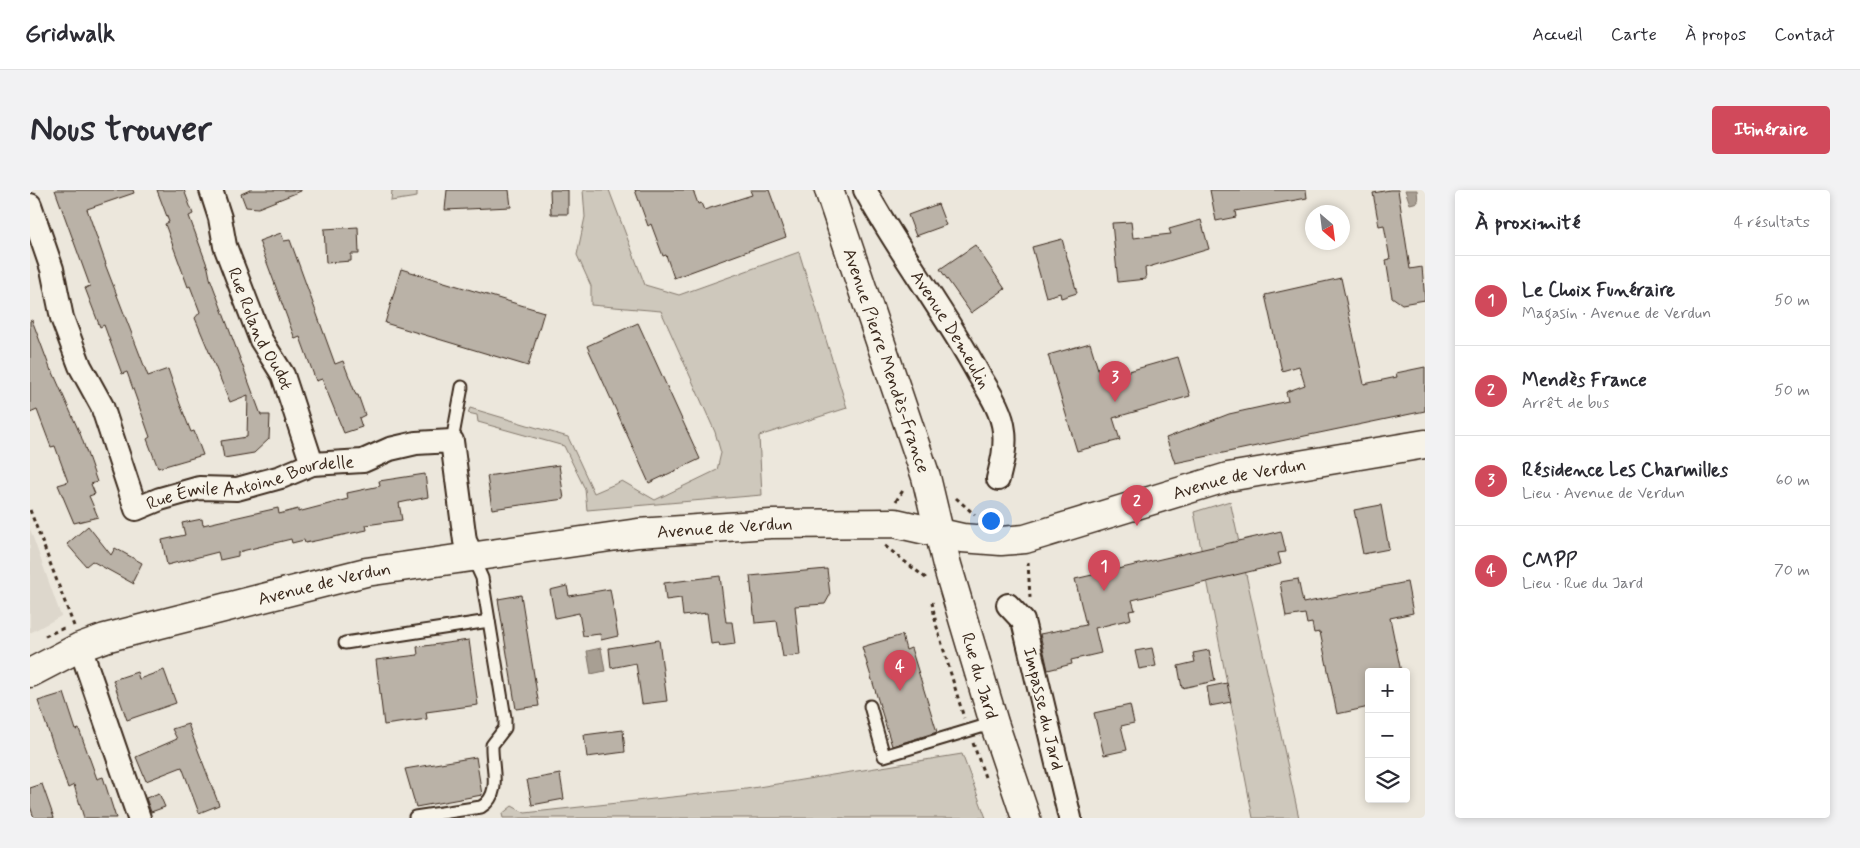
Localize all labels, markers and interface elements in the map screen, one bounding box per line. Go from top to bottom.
text: Gridwalk [25,19,115,50]
text: Accueil [1532,23,1583,47]
text: Carte [1611,23,1657,47]
text: À propos [1685,23,1746,47]
text: Contact [1774,23,1835,47]
button: Itinéraire [1712,106,1830,154]
text: Nous trouver [30,107,212,153]
north arrow [1305,205,1350,250]
text: À proximité [1475,209,1581,237]
text: 4 résultats [1734,212,1810,233]
street label: Avenue Pierre Mendès-France [837,245,935,476]
street label: Rue Roland Oudot [221,264,298,393]
street label: Avenue Demeulin [904,266,996,394]
text: Le Choix Funéraire [1522,278,1675,303]
text: 1 [1487,290,1495,311]
text: 50 m [1774,290,1810,311]
text: Magasin · Avenue de Verdun [1522,303,1711,324]
pin: 3 [1099,361,1131,402]
text: Mendès France [1522,368,1647,393]
text: 2 [1487,380,1495,401]
text: 50 m [1774,380,1810,401]
text: Arrêt de bus [1522,393,1609,414]
street label: Rue Émile Antoine Bourdelle [143,451,355,516]
street label: Avenue de Verdun [1170,453,1308,506]
text: Résidence Les Charmilles [1522,458,1728,483]
text: 3 [1487,470,1495,491]
text: 60 m [1776,470,1810,491]
text: Lieu · Avenue de Verdun [1522,483,1685,504]
pin: 2 [1121,485,1153,526]
your location [978,508,1004,534]
street label: Avenue de Verdun [656,513,793,545]
text: CMPP [1522,548,1577,573]
pin: 1 [1088,550,1120,591]
street label: Avenue de Verdun [255,558,393,612]
text: 4 [1486,560,1496,581]
text: 70 m [1774,560,1810,581]
text: Lieu · Rue du Jard [1522,573,1643,594]
street label: Rue du Jard [955,630,1003,722]
street label: Impasse du Jard [1017,645,1069,773]
pin: 4 [884,650,916,691]
map controls [1365,668,1410,803]
button: + [1365,668,1410,713]
button: − [1365,713,1410,758]
button: layers [1365,758,1410,803]

